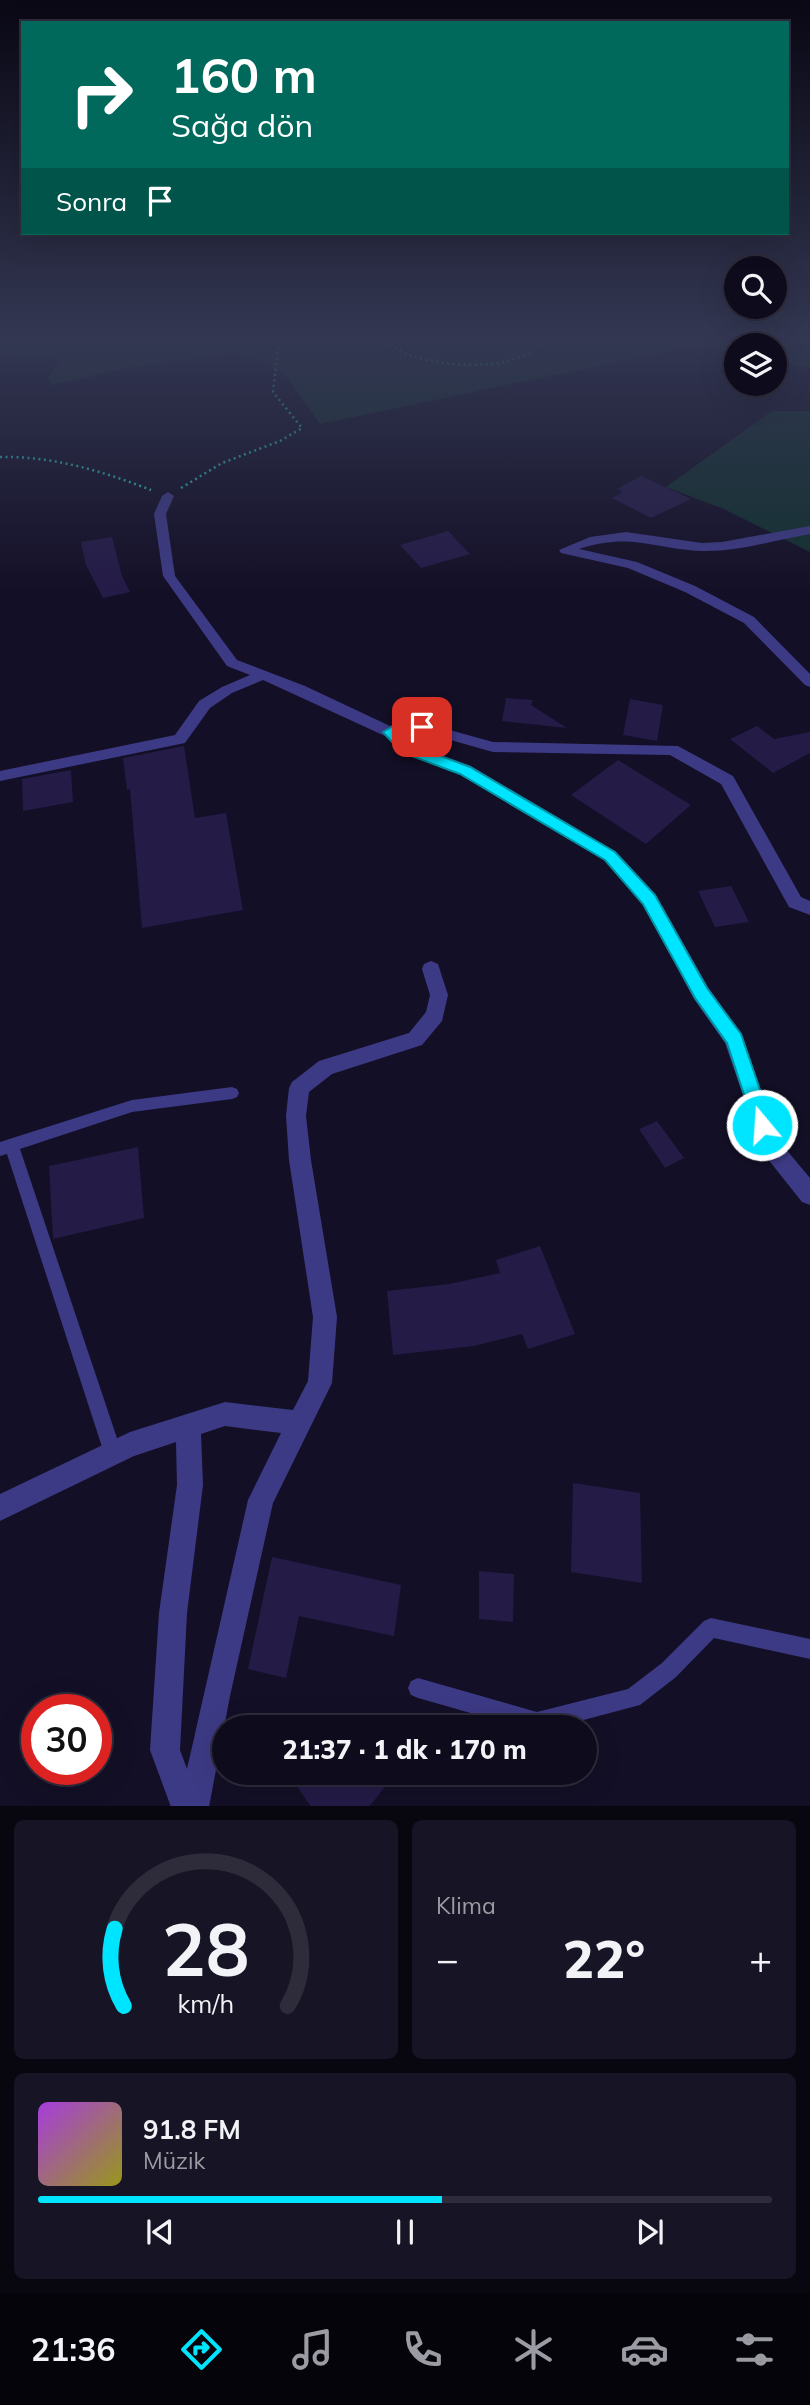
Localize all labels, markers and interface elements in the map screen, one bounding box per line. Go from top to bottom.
text: 160 m [171,44,317,105]
icon: right [56,49,147,140]
text: Sağa dön [171,105,313,145]
icon: arrive [141,182,179,220]
text: Sonra [56,185,127,218]
map controls [724,256,787,396]
button: search [724,256,787,319]
button: layers [724,333,787,396]
pin [392,697,452,757]
icon: arrive [403,708,441,746]
position arrow [725,1088,799,1162]
speed limit sign: 30 [21,1694,112,1785]
text: 21:37 · 1 dk · 170 m [282,1733,527,1766]
text: Klima [436,1891,496,1920]
text: 28 [162,1903,250,1994]
text: 22° [563,1926,645,1991]
text: − [436,1935,459,1983]
text: + [749,1935,772,1983]
text: km/h [178,1987,234,2018]
text: 91.8 FM [143,2113,241,2146]
text: Müzik [143,2146,205,2175]
icon: previous [141,2213,179,2251]
icon: pause [386,2213,424,2251]
icon: next [631,2213,669,2251]
icon: directions [177,2325,226,2374]
icon: music [288,2325,337,2374]
icon: phone [398,2325,447,2374]
icon: climate [509,2325,558,2374]
icon: car [620,2325,669,2374]
icon: filters [730,2325,779,2374]
text: 21:36 [31,2329,116,2369]

